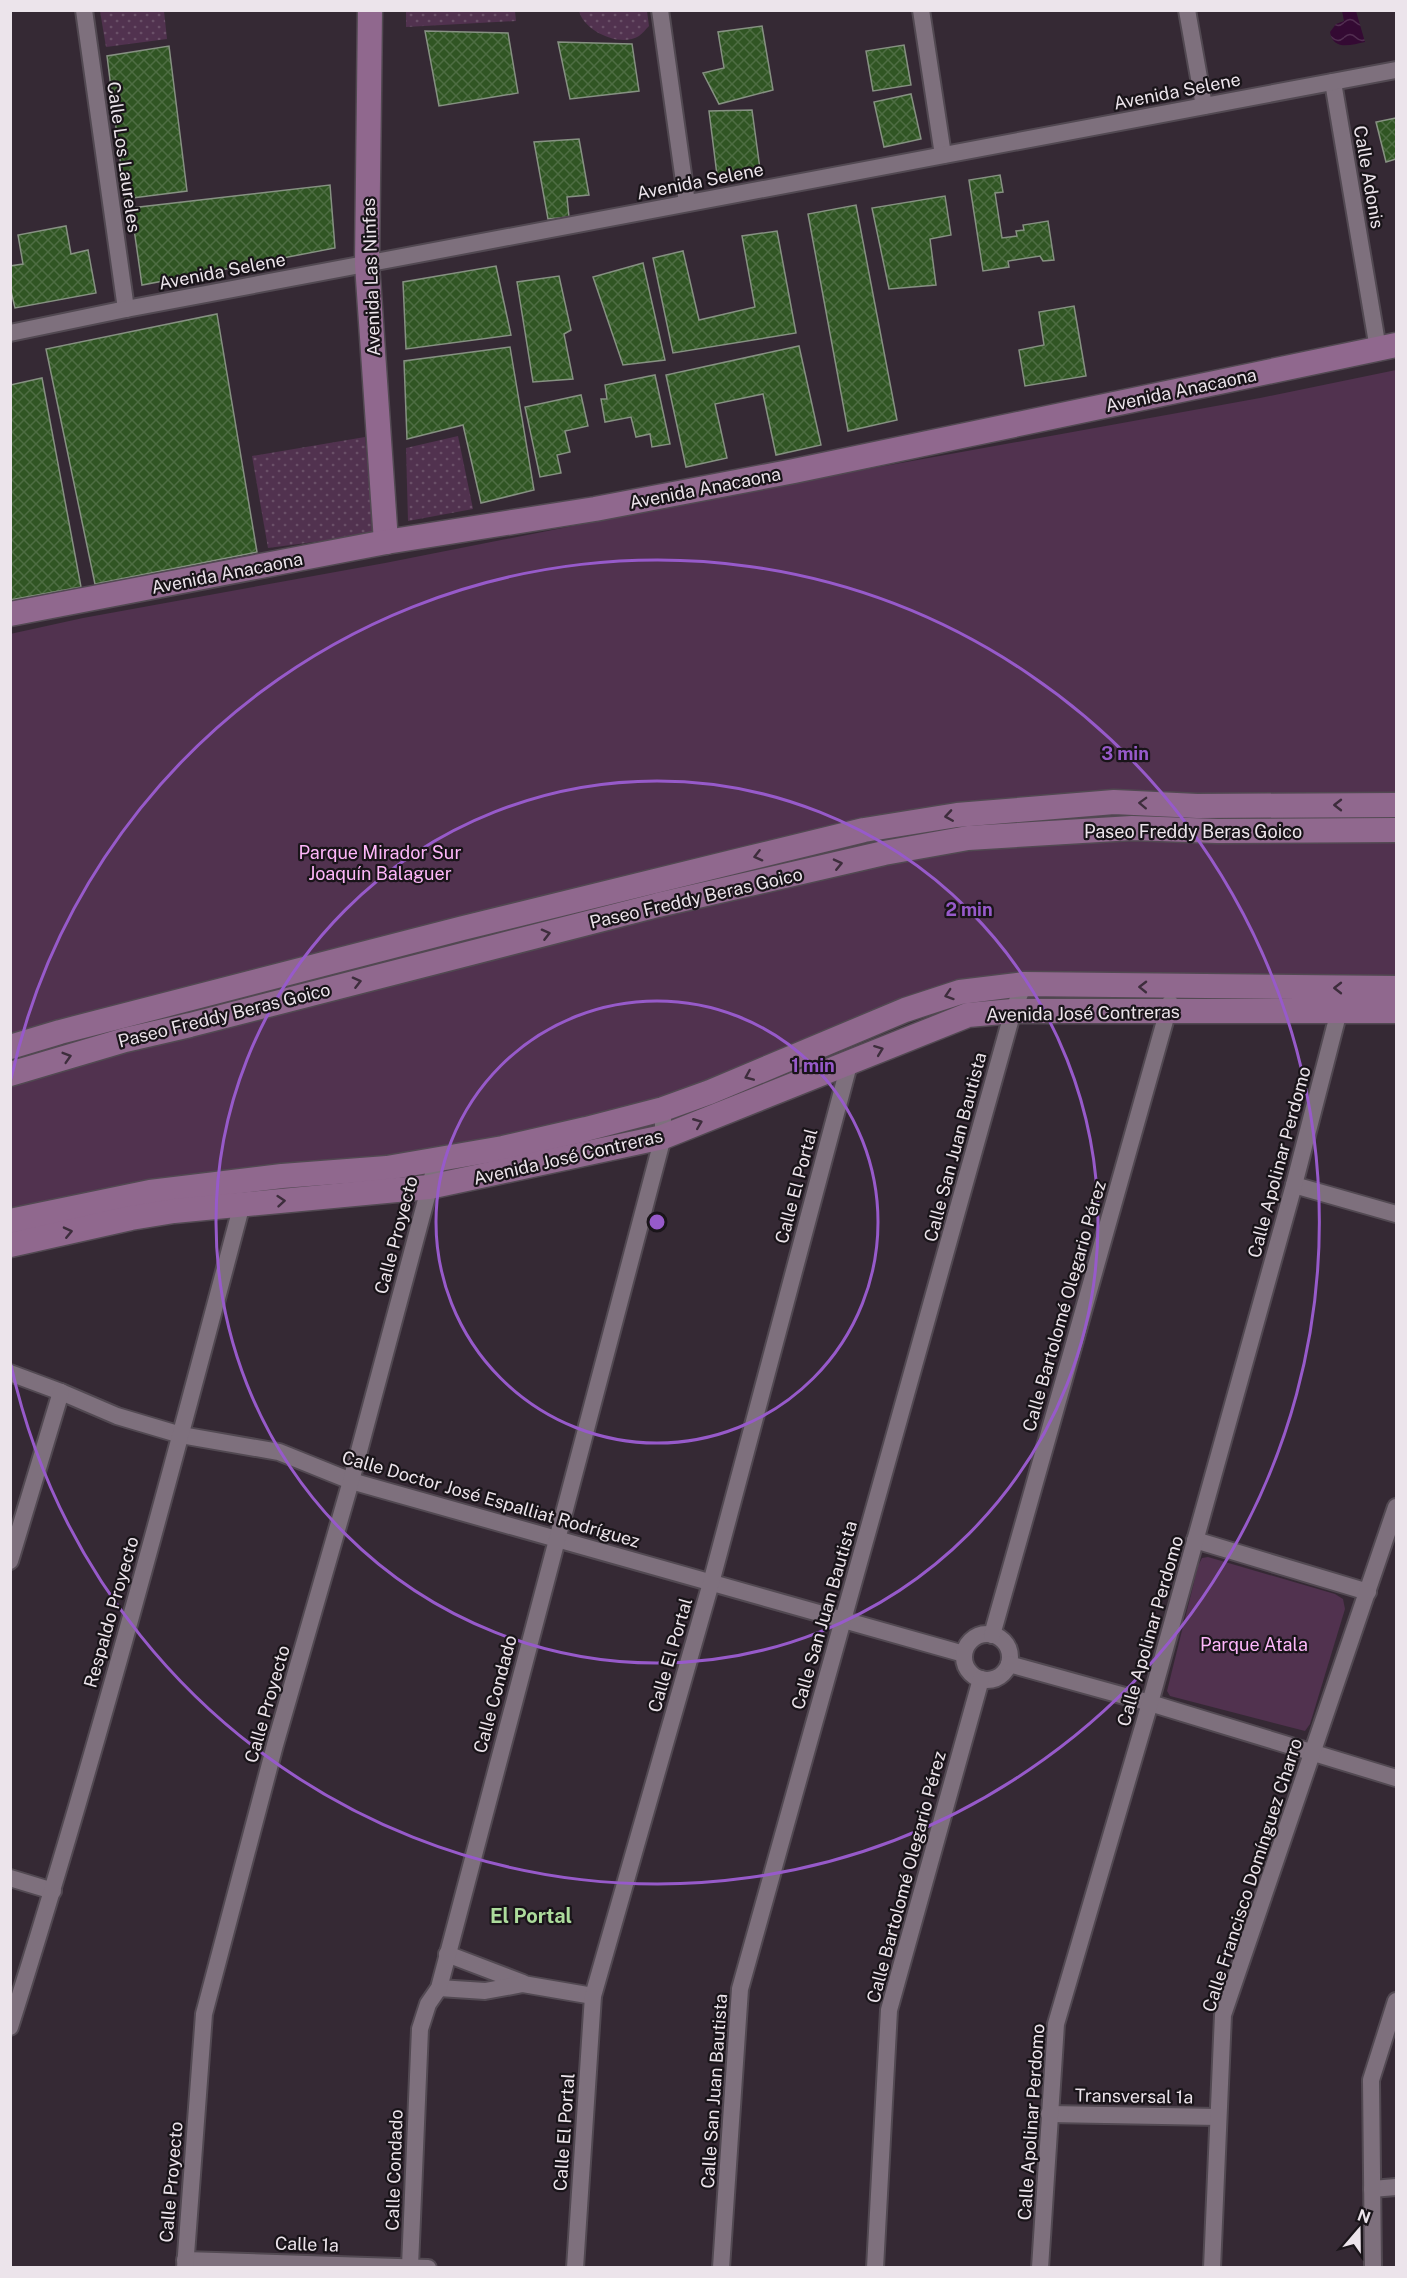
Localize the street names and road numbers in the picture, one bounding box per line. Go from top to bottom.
street label: Avenida Selene [1112,68,1242,114]
street label: Calle Los Laureles [103,80,145,234]
street label: Calle Adonis [1350,124,1388,230]
street label: Avenida Selene [635,158,765,204]
street label: Avenida Las Ninfas [358,197,384,357]
street label: Avenida Selene [157,248,287,294]
street label: Avenida Anacaona [1104,364,1258,416]
street label: Avenida Anacaona [627,463,783,513]
street label: Avenida Anacaona [149,548,305,598]
street label: Paseo Freddy Beras Goico [1084,821,1302,842]
street label: Paseo Freddy Beras Goico [587,863,805,933]
street label: Paseo Freddy Beras Goico [116,978,332,1052]
street label: Avenida José Contreras [986,1001,1180,1025]
street label: Calle San Juan Bautista [920,1050,990,1244]
street label: Calle Apolinar Perdomo [1243,1064,1315,1260]
street label: Avenida José Contreras [471,1125,665,1189]
street label: Calle El Portal [771,1126,821,1246]
street label: Calle Proyecto [370,1174,422,1296]
street label: Calle Bartolomé Olegario Pérez [1018,1178,1110,1434]
street label: Calle Doctor José Espalliat Rodríguez [340,1446,642,1552]
street label: Calle San Juan Bautista [787,1518,861,1712]
street label: Calle Apolinar Perdomo [1113,1533,1187,1729]
street label: Respaldo Proyecto [79,1534,143,1690]
street label: Calle El Portal [644,1595,696,1715]
street label: Calle Condado [469,1633,521,1755]
street label: Calle Proyecto [240,1643,294,1765]
street label: Calle Francisco Domínguez Charro [1198,1736,1306,2014]
street label: Calle Bartolomé Olegario Pérez [862,1749,950,2005]
street label: Calle San Juan Bautista [697,1993,731,2189]
street label: Calle Apolinar Perdomo [1014,2023,1048,2221]
street label: Calle El Portal [549,2072,579,2192]
street label: Transversal 1a [1075,2084,1193,2108]
street label: Calle Condado [381,2109,407,2231]
street label: Calle Proyecto [155,2121,187,2243]
street label: Calle 1a [275,2232,339,2256]

